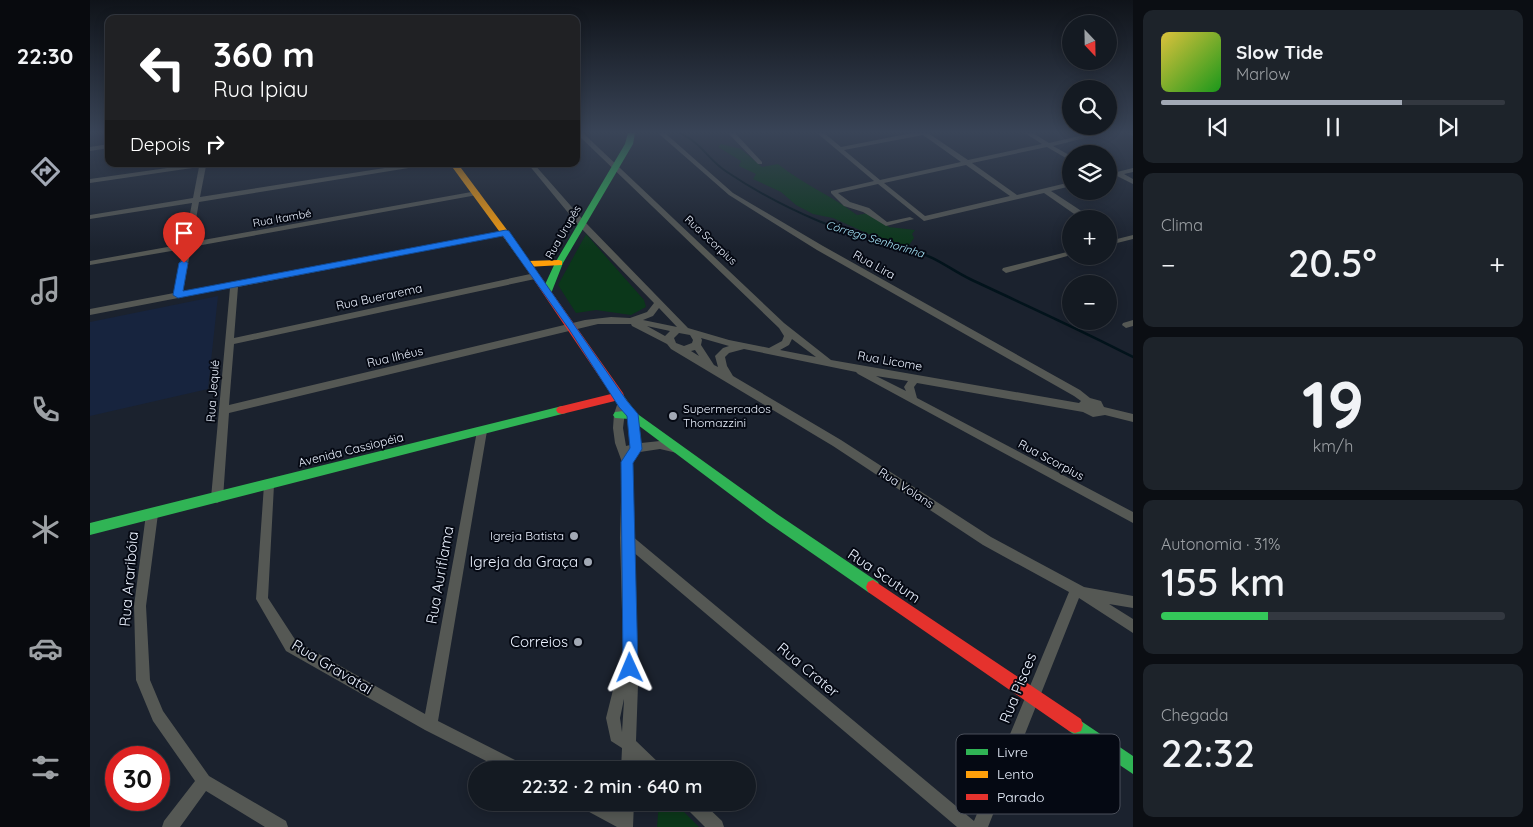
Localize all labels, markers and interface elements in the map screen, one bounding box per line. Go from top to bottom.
north arrow [1062,15,1118,70]
map controls [1062,15,1117,330]
text: 360 m [213,32,315,76]
icon: left [130,35,195,100]
text: Slow Tide [1236,40,1324,64]
text: 22:30 [17,42,73,70]
text: Marlow [1236,64,1290,84]
text: Rua Ipiau [213,75,309,103]
button: search [1062,80,1117,135]
icon: previous [1204,113,1232,141]
icon: pause [1319,113,1347,141]
icon: next [1434,113,1462,141]
icon: right [201,130,229,158]
text: Depois [130,132,191,156]
button: layers [1062,145,1117,200]
icon: directions [28,154,63,189]
street label: Rua Urupês [542,203,584,261]
street label: Rua Itambé [252,206,312,230]
button: + [1062,210,1117,265]
pin [163,212,205,263]
street label: Rua Scorpius [682,212,740,268]
text: Clima [1161,215,1203,235]
water label: Córrego Senhorinha [824,217,927,261]
icon: arrive [170,219,198,247]
text: 20.5° [1288,239,1377,287]
street label: Rua Lira [850,247,898,282]
text: − [1161,247,1176,282]
text: + [1489,247,1505,282]
icon: music [28,273,63,308]
button: − [1062,275,1117,330]
street label: Rua Buerarema [334,280,423,313]
street label: Rua Ilhéus [365,343,425,370]
street label: Rua Licome [857,347,924,374]
street label: Rua Jequié [203,359,222,423]
text: 19 [1302,363,1364,444]
icon: phone [28,392,63,427]
place label: Supermercados Thomazzini [683,401,771,430]
marker: Supermercados Thomazzini [667,410,679,422]
street label: Avenida Cassiopéia [297,429,405,470]
street label: Rua Scorpius [1016,436,1087,483]
text: km/h [1313,436,1353,456]
street label: Rua Volans [876,464,937,511]
icon: climate [28,512,63,547]
street label: Rua Auriflama [422,524,457,626]
place label: Igreja Batista [490,528,564,543]
marker: Igreja Batista [568,530,580,542]
street label: Rua Araribóia [115,531,142,627]
text: Autonomia · 31% [1161,534,1281,554]
street label: Rua Scutum [844,544,924,607]
place label: Igreja da Graça [469,552,578,571]
marker: Igreja da Graça [582,556,594,568]
text: 155 km [1161,558,1285,606]
icon: car [28,631,63,666]
place label: Correios [510,632,568,651]
street label: Rua Gravatai [288,635,376,698]
marker: Correios [572,636,584,648]
street label: Rua Crater [773,638,843,701]
position arrow [603,641,655,693]
street label: Rua Pisces [995,650,1040,726]
text: Chegada [1161,705,1229,725]
text: 22:32 [1161,729,1255,777]
legend [956,734,1120,814]
text: Livre [997,743,1028,761]
speed limit sign: 30 [105,746,170,811]
icon: filters [28,750,63,785]
text: Lento [997,765,1034,783]
text: 22:32 · 2 min · 640 m [522,774,702,798]
text: Parado [997,788,1044,806]

